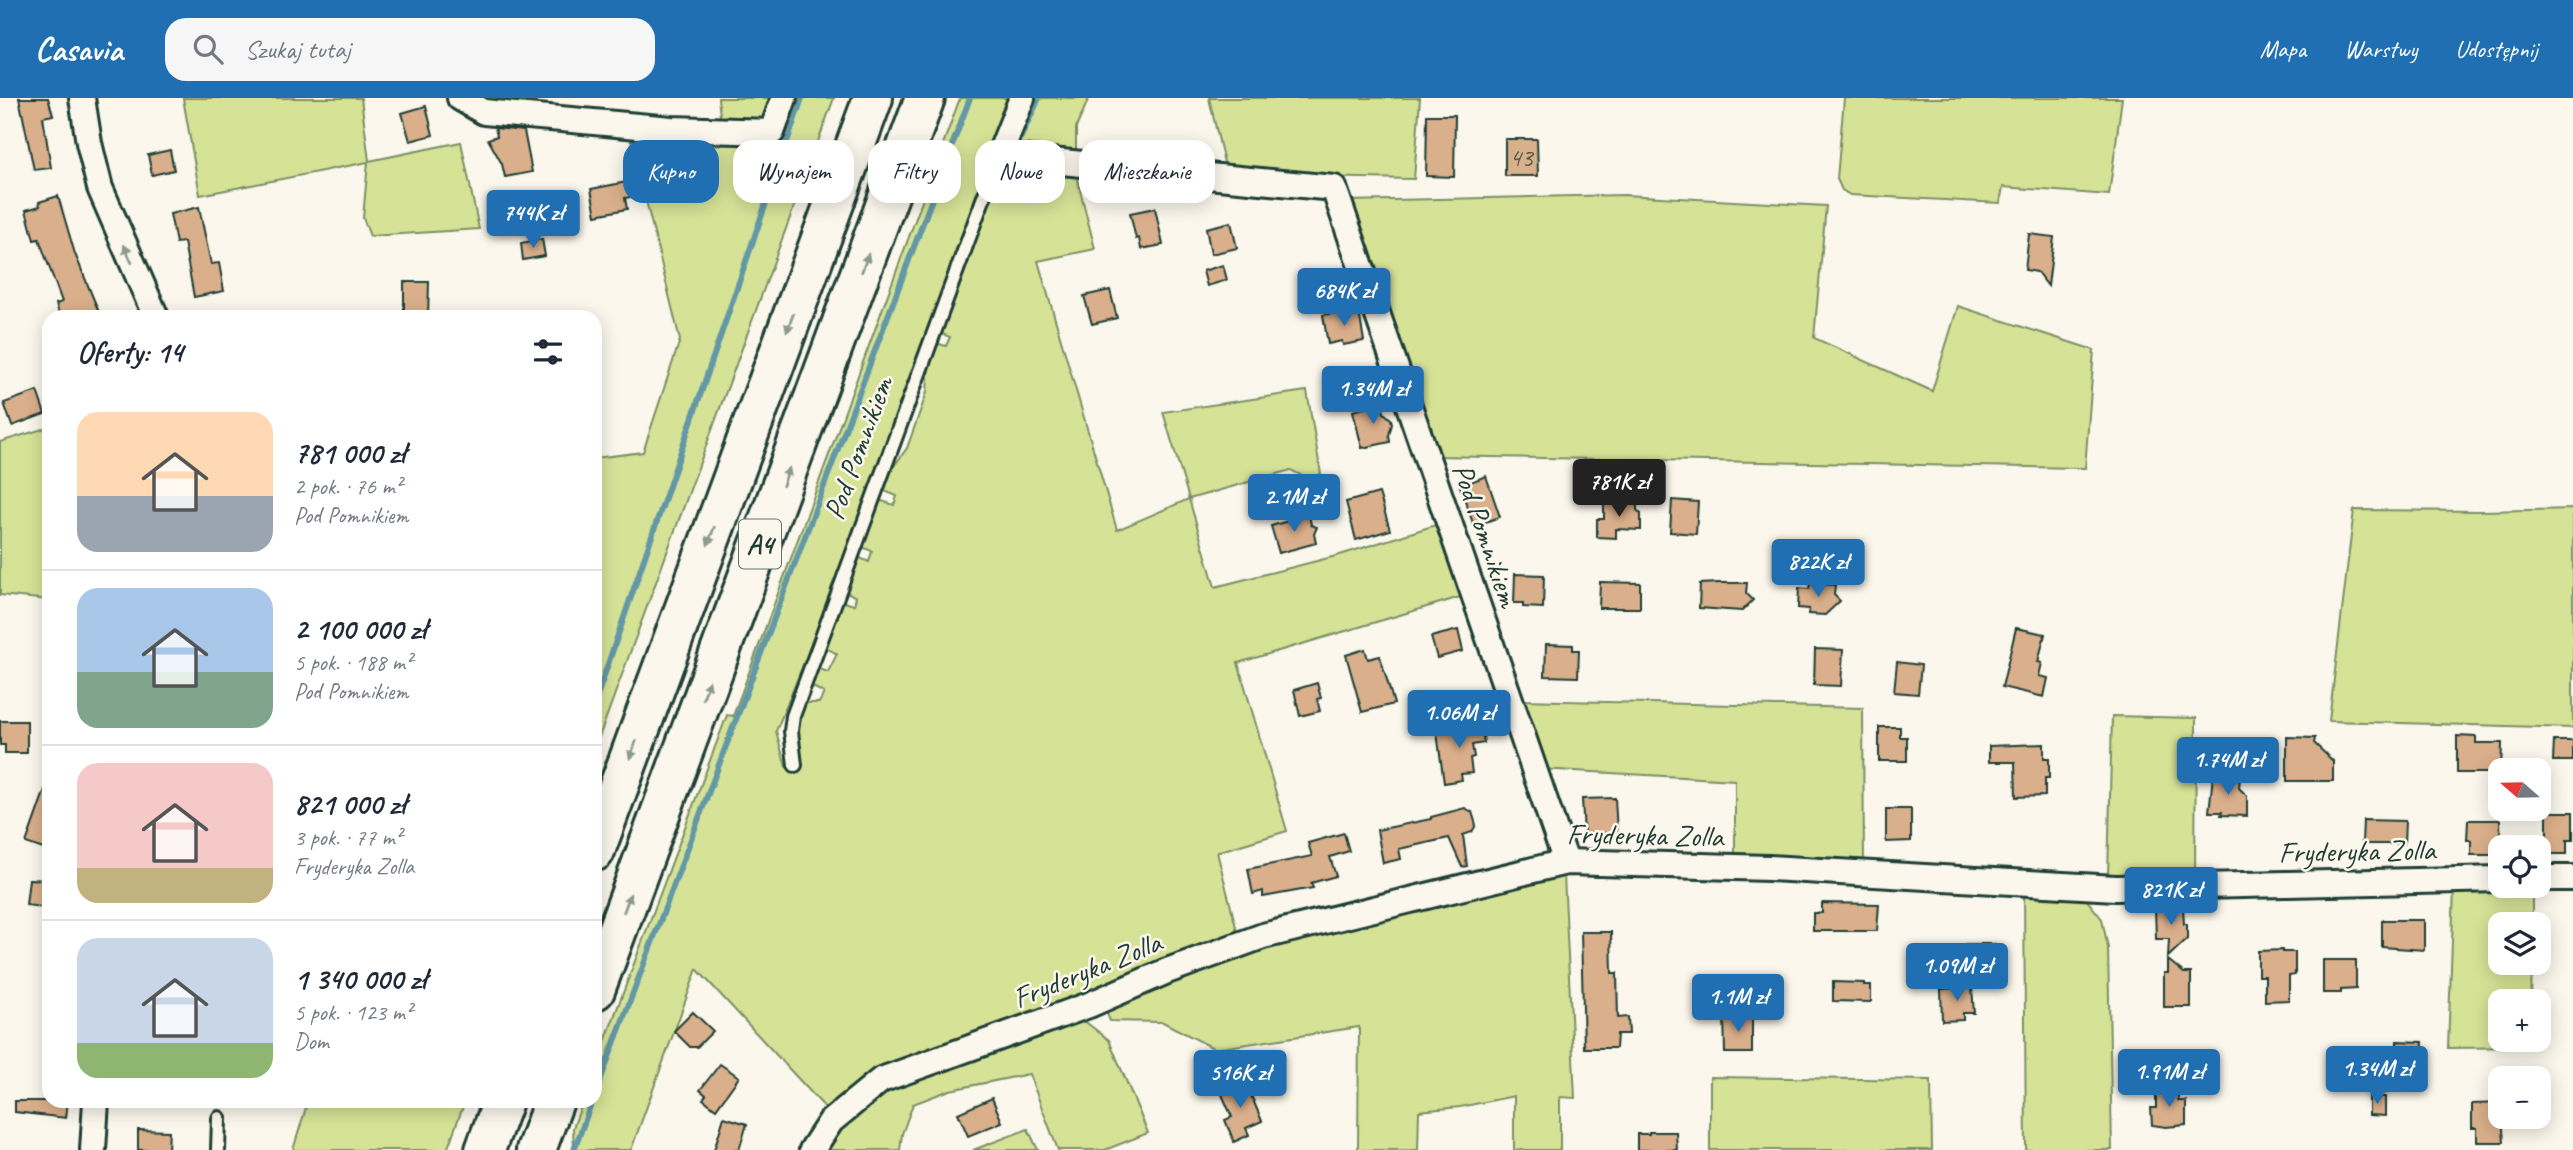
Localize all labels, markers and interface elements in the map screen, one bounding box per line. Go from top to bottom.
search box [165,18,655,81]
text: Casavia [35,28,123,70]
icon: search [189,30,227,68]
text: Szukaj tutaj [245,33,351,66]
text: Mapa [2260,34,2306,64]
text: Warstwy [2344,34,2417,64]
text: Udostępnij [2455,34,2538,64]
chip: Kupno [623,140,719,203]
chip: Wynajem [733,140,854,203]
chip: Filtry [868,140,961,203]
chip: Nowe [975,140,1065,203]
chip: Mieszkanie [1079,140,1215,203]
house number: 43 [1509,141,1535,174]
pin: 744K zł [468,190,598,250]
text: 744K zł [503,198,563,227]
one-way arrow [122,244,133,265]
one-way arrow [860,253,871,274]
pin: 684K zł [1279,268,1409,328]
text: 684K zł [1313,276,1375,305]
one-way arrow [785,312,796,333]
text: Oferty: 14 [77,333,183,371]
icon: filters [529,333,567,371]
pin: 1.34M zł [1301,366,1445,426]
street label: Pod Pomnikiem [815,370,902,525]
text: 1.34M zł [1338,374,1408,403]
text: 781 000 zł [294,434,406,472]
icon: home [133,440,217,524]
street label: Pod Pomnikiem [1444,458,1529,613]
pin: 781K zł [1554,460,1684,519]
one-way arrow [780,466,791,487]
text: 781K zł [1589,467,1649,496]
text: 2 pok. · 76 m² [294,472,402,501]
pin: 2.1M zł [1229,474,1359,534]
text: 2.1M zł [1264,482,1324,511]
text: Pod Pomnikiem [294,501,408,530]
road number: A4 [739,520,781,569]
one-way arrow [706,526,717,547]
pin: 822K zł [1753,540,1883,599]
text: 822K zł [1788,547,1848,576]
text: 2 100 000 zł [294,610,426,648]
icon: home [133,616,217,700]
text: 5 pok. · 188 m² [294,648,412,677]
text: Pod Pomnikiem [294,677,408,706]
one-way arrow [701,679,712,700]
pin: 1.06M zł [1387,690,1531,750]
text: 1.06M zł [1424,698,1494,727]
pin: 1.74M zł [2156,738,2300,797]
one-way arrow [627,739,638,760]
text: 1.74M zł [2193,745,2263,774]
north arrow [2488,758,2552,821]
map controls [2488,758,2551,1129]
text: 821 000 zł [294,785,406,823]
icon: home [133,791,217,875]
street label: Fryderyka Zolla [1566,815,1726,855]
text: 3 pok. · 77 m² [294,823,402,852]
street label: Fryderyka Zolla [2278,831,2438,871]
button: locate [2488,835,2551,898]
text: Fryderyka Zolla [294,852,414,881]
pin: 821K zł [2106,868,2236,927]
text: 821K zł [2141,875,2201,904]
one-way arrow [622,893,633,914]
button: layers [2488,912,2551,975]
street label: Fryderyka Zolla [1007,922,1168,1017]
pin: 1.09M zł [1885,944,2029,1003]
text: 1.09M zł [1922,951,1992,980]
text: 1 340 000 zł [294,960,426,998]
icon: home [133,966,217,1050]
pin: 1.1M zł [1673,974,1803,1034]
text: 1.1M zł [1708,982,1768,1011]
button: + [2488,989,2551,1052]
text: 5 pok. · 123 m² [294,998,412,1027]
text: Dom [294,1027,329,1056]
pin: 1.34M zł [2305,1046,2449,1106]
pin: 1.91M zł [2097,1049,2241,1109]
pin: 516K zł [1175,1051,1305,1110]
text: 1.34M zł [2342,1054,2412,1083]
text: 1.91M zł [2134,1057,2204,1086]
text: 516K zł [1210,1058,1270,1087]
button: − [2488,1066,2551,1129]

